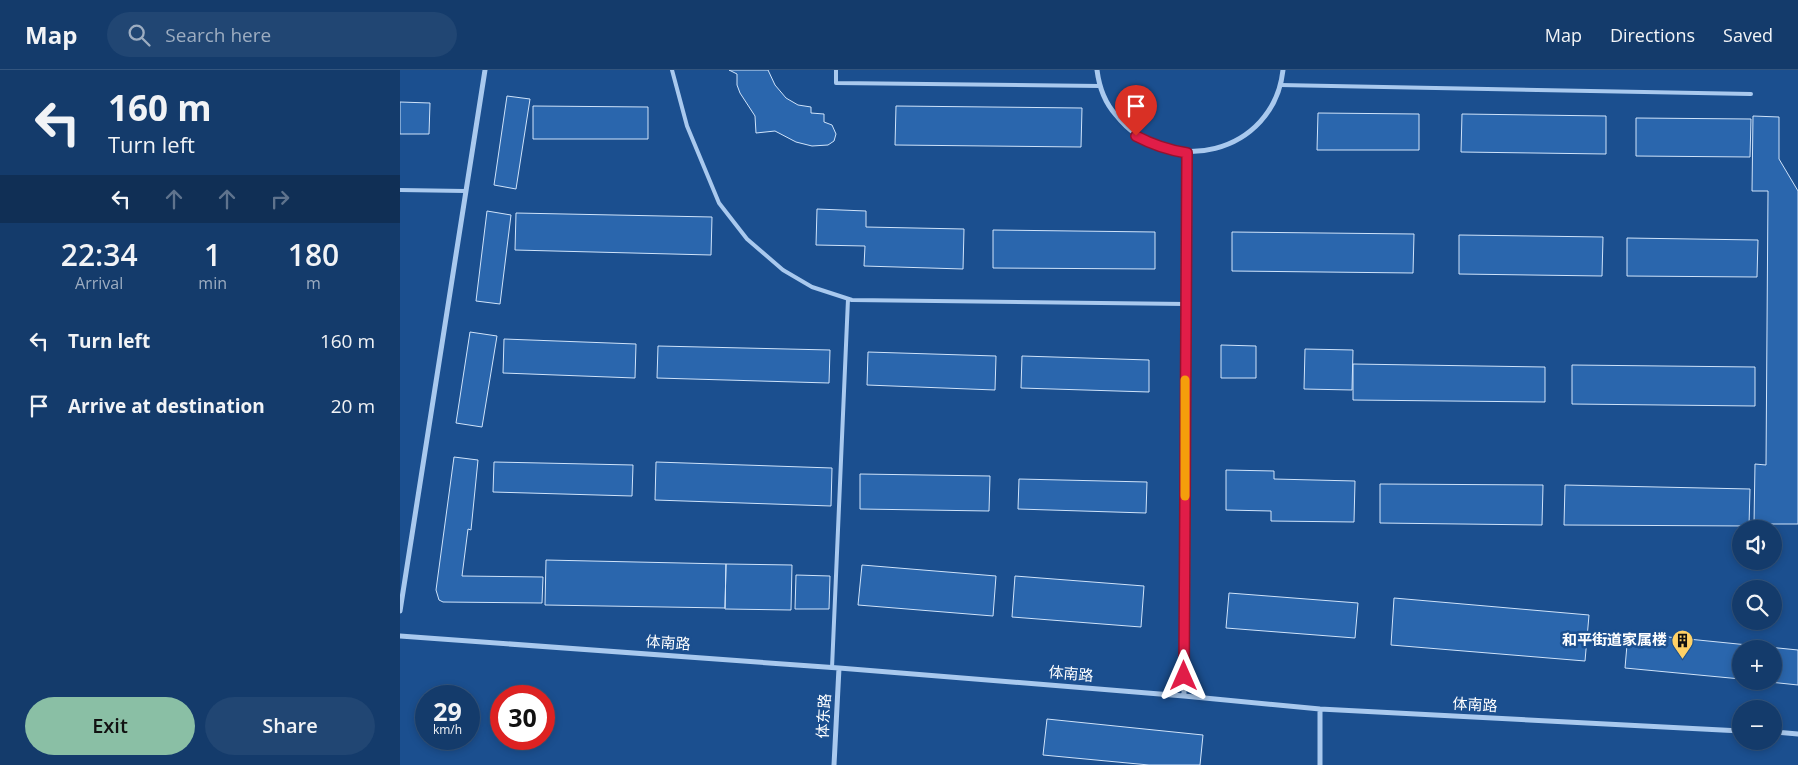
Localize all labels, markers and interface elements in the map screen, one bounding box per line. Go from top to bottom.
search box [107,12,457,57]
text: Map [25,18,77,51]
icon: search [125,21,153,49]
text: Search here [165,22,271,48]
text: Map [1545,23,1582,47]
text: Directions [1610,23,1695,47]
text: Saved [1723,23,1773,47]
text: 160 m [108,84,212,131]
pin [1115,85,1157,136]
icon: left [25,90,90,155]
icon: arrive [1122,92,1150,120]
text: Turn left [108,129,195,159]
icon: left [107,185,135,213]
icon: ahead [160,185,188,213]
icon: ahead [213,185,241,213]
icon: right [266,185,294,213]
text: 22:34 [61,234,138,275]
text: 1 [204,234,221,275]
text: 180 [288,234,339,275]
text: Arrival [75,272,123,294]
text: min [198,272,227,294]
text: m [306,272,321,294]
icon: left [25,327,53,355]
text: Turn left [68,328,150,354]
text: 160 m [320,328,375,354]
icon: arrive [25,392,53,420]
text: Arrive at destination [68,393,265,419]
text: 20 m [331,393,375,419]
map controls [1732,520,1782,750]
button: sound [1732,520,1782,570]
button: search [1732,580,1782,630]
building icon: 和平街道家属楼 [1671,628,1695,659]
place label: 和平街道家属楼 [1562,629,1667,649]
street label: 体南路 [645,630,691,654]
button: + [1732,640,1782,690]
position arrow [1157,649,1209,701]
street label: 体南路 [1048,661,1094,685]
speed limit sign: 30 [490,685,555,750]
street label: 体东路 [812,693,834,739]
street label: 体南路 [1452,693,1498,715]
text: 29 [433,694,462,728]
button: Exit [25,697,195,755]
button: Share [205,697,375,755]
button: − [1732,700,1782,750]
text: km/h [433,721,462,738]

